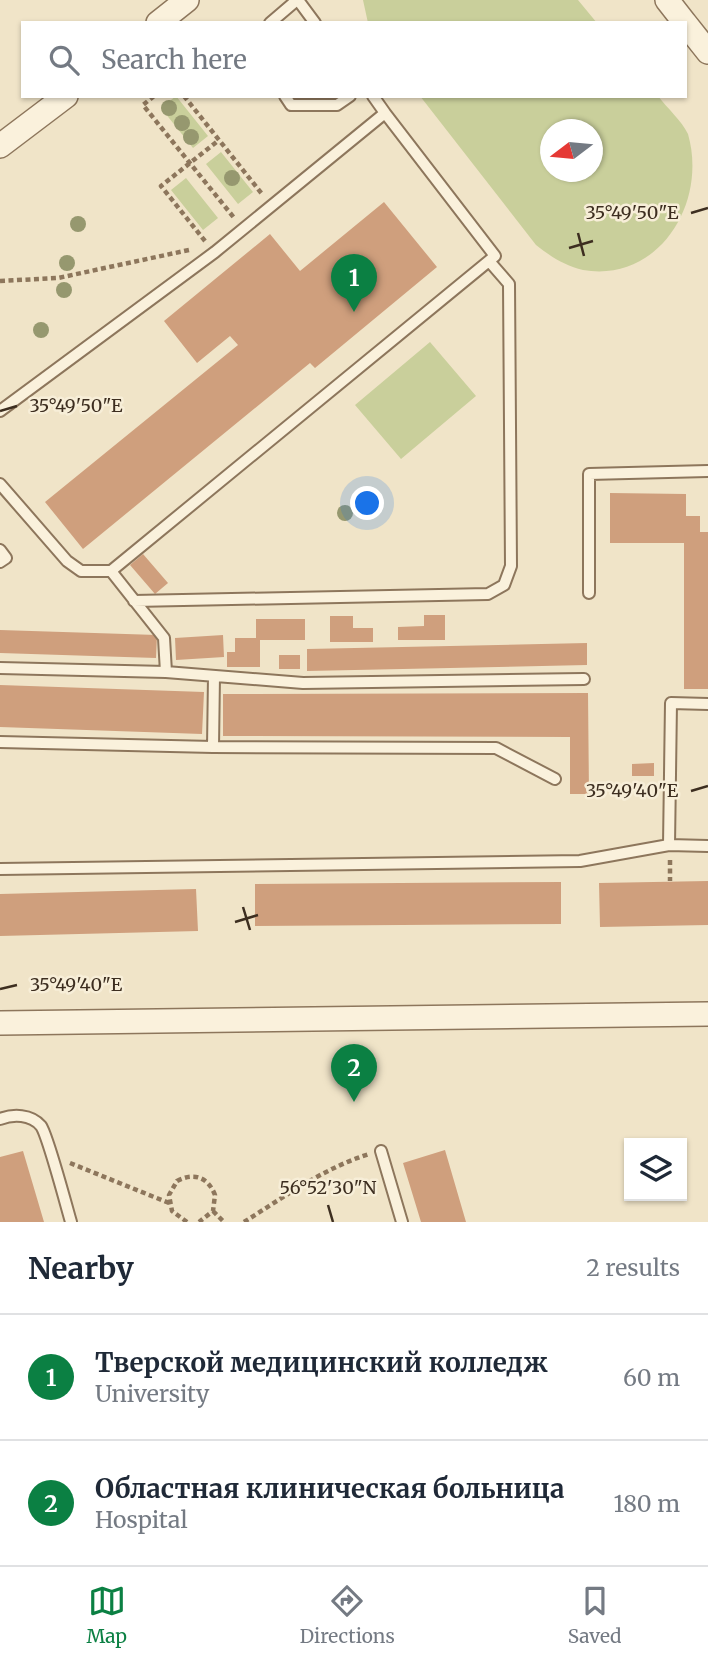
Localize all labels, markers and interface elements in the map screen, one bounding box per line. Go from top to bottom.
search box [21,21,687,98]
icon: search [45,41,83,79]
text: Search here [101,43,247,76]
north arrow [540,119,603,182]
text: 35°49'50"E [586,201,679,224]
pin: 1 [331,254,377,312]
text: 35°49'50"E [30,394,123,417]
your location [350,486,384,520]
text: 35°49'40"E [586,779,679,802]
text: 35°49'40"E [30,973,123,996]
pin: 2 [331,1044,377,1102]
map controls [624,1138,687,1201]
button: layers [624,1138,687,1201]
text: 56°52'30"N [280,1176,377,1199]
text: Nearby [28,1249,134,1287]
text: 2 results [586,1253,680,1282]
text: Тверской медицинский колледж [95,1346,548,1379]
text: 1 [46,1363,56,1392]
text: 60 m [623,1363,680,1392]
text: University [95,1379,210,1408]
text: Областная клиническая больница [95,1472,565,1505]
text: 2 [44,1489,58,1518]
text: 180 m [614,1489,680,1518]
text: Hospital [95,1505,188,1534]
tab: Map [86,1582,127,1648]
tab: Directions [300,1582,395,1648]
tab: Saved [568,1582,622,1648]

